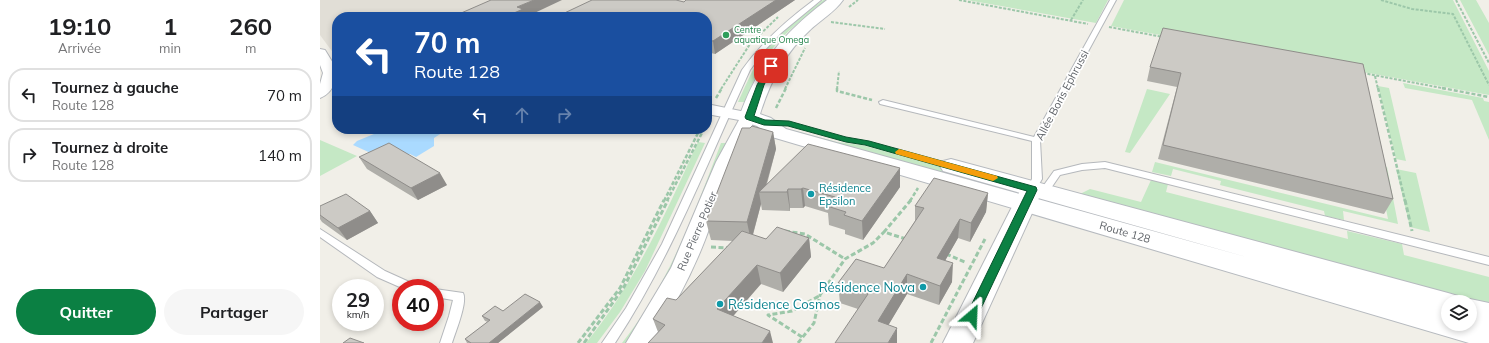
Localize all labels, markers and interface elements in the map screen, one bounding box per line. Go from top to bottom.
text: 19:10 [48,11,111,41]
text: 1 [163,11,177,41]
text: 260 [229,11,272,41]
place label: Centre aquatique Omega [734,24,809,45]
text: 70 m [414,25,480,60]
icon: left [348,28,400,80]
marker: Centre aquatique Omega [721,30,731,40]
text: Arrivée [58,40,101,56]
text: min [159,40,181,56]
text: m [245,40,256,56]
street label: Allée Boris Ephrussi [1032,47,1092,143]
pin [754,49,788,83]
icon: arrive [760,55,782,77]
text: Route 128 [414,60,500,83]
text: Tournez à gauche [52,78,179,97]
icon: left [18,84,40,106]
text: 70 m [267,86,302,105]
text: Route 128 [52,97,114,113]
icon: left [469,104,491,126]
icon: ahead [511,104,533,126]
icon: right [553,104,575,126]
text: Tournez à droite [52,138,168,157]
icon: right [18,144,40,166]
text: 140 m [258,146,302,165]
text: Route 128 [52,157,114,173]
place label: Résidence Epsilon [819,181,871,208]
street label: Rue Pierre Potier [674,189,720,273]
marker: Résidence Epsilon [806,189,816,199]
street label: Route 128 [1098,218,1153,246]
speed limit sign: 40 [392,279,444,331]
place label: Résidence Nova [819,279,915,295]
marker: Résidence Nova [918,282,928,292]
text: 29 [346,287,370,312]
button: Quitter [16,289,156,335]
button: Partager [164,289,304,335]
position arrow [951,295,993,337]
map controls [1441,295,1477,331]
button: layers [1441,295,1477,331]
place label: Résidence Cosmos [728,296,840,312]
marker: Résidence Cosmos [715,299,725,309]
text: km/h [347,308,369,321]

